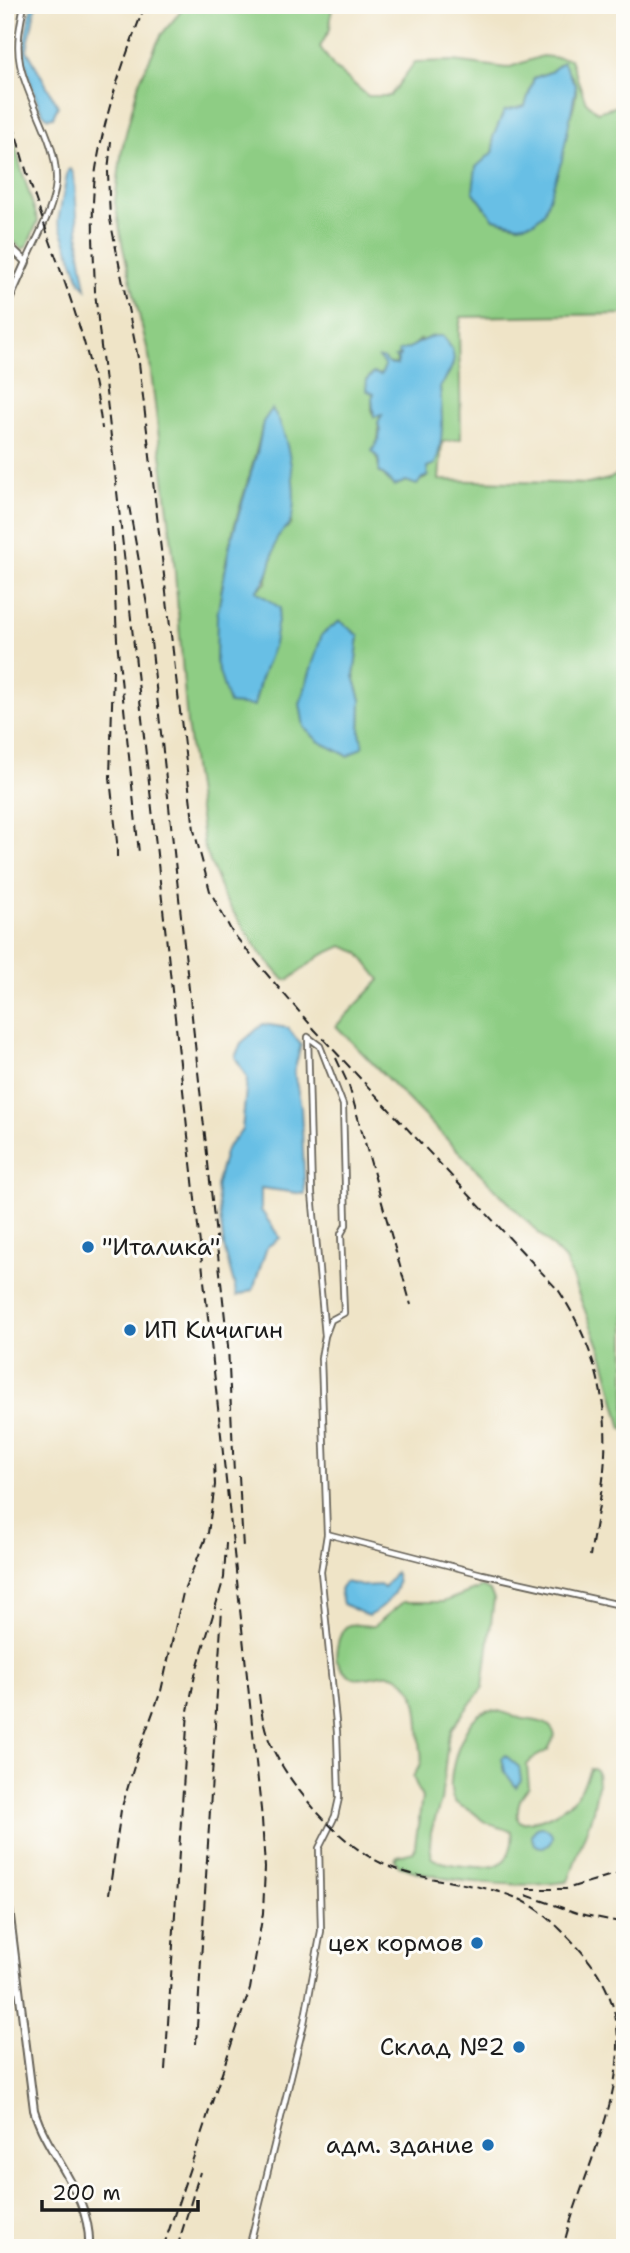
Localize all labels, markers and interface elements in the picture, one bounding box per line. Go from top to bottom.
place label: "Италика" [102,1231,220,1263]
marker: "Италика" [80,1239,96,1255]
place label: ИП Кичигин [144,1314,283,1346]
marker: ИП Кичигин [122,1322,138,1338]
place label: цех кормов [328,1927,463,1959]
marker: цех кормов [469,1935,485,1951]
place label: Склад №2 [380,2031,505,2063]
marker: Склад №2 [511,2039,527,2055]
place label: адм. здание [326,2129,474,2161]
marker: адм. здание [480,2137,496,2153]
scale bar [42,2169,198,2213]
text: 200 m [52,2179,121,2207]

